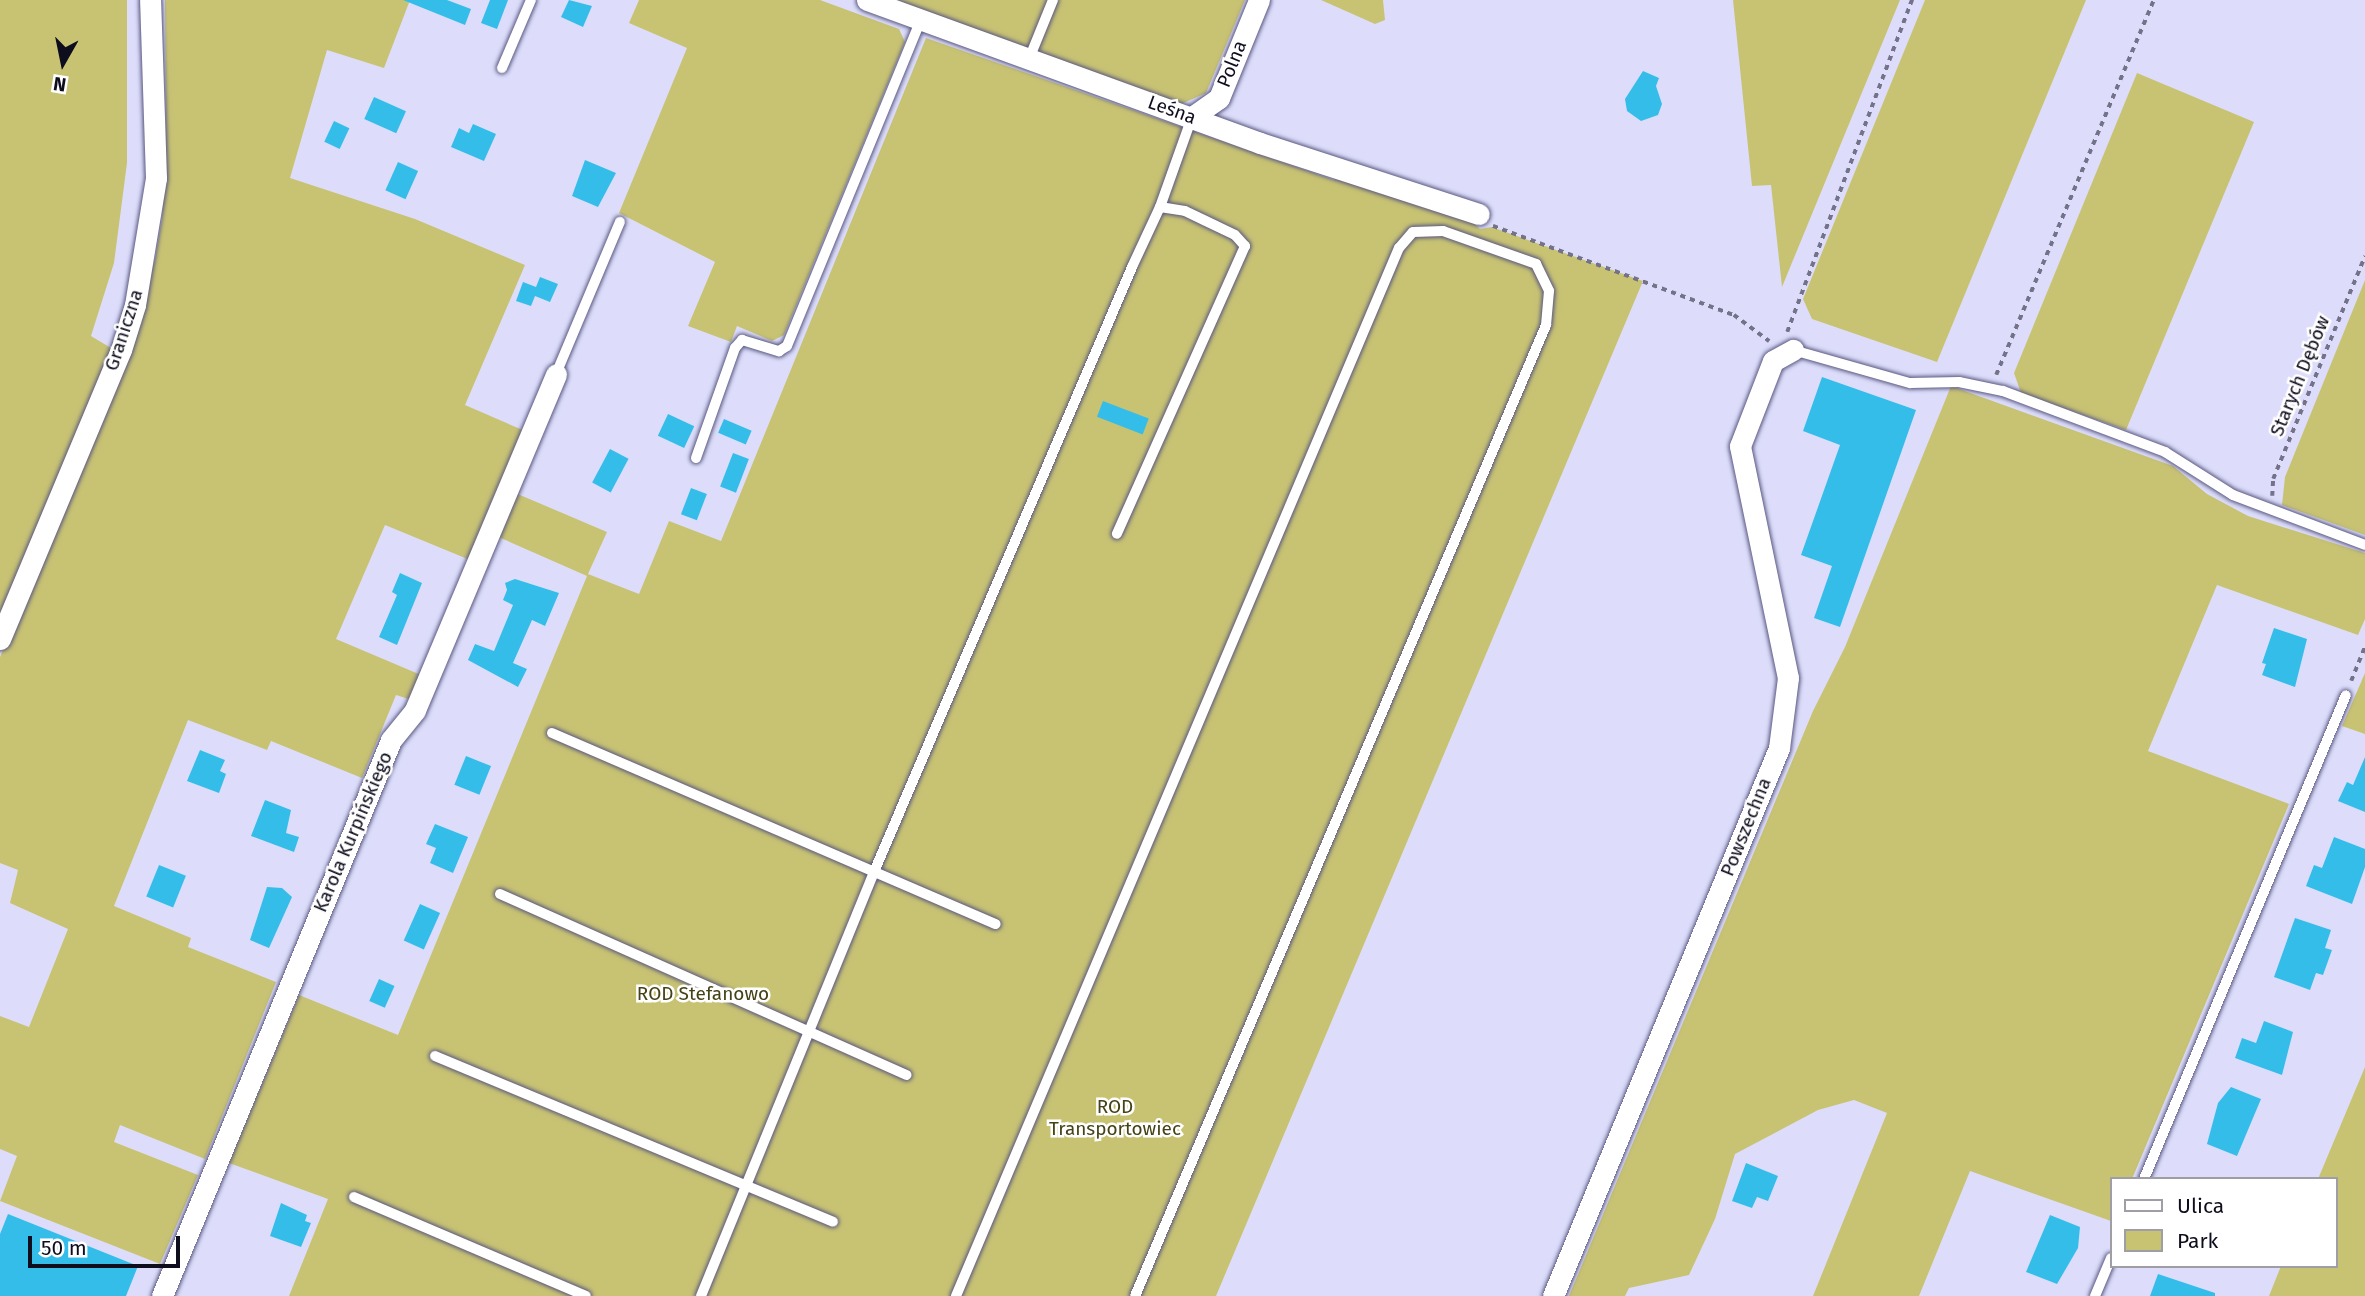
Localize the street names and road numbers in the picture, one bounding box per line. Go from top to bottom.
street label: Polna [1212,37,1252,91]
street label: Leśna [1145,91,1199,129]
street label: Graniczna [100,286,148,374]
street label: Starych Dębów [2265,312,2335,440]
street label: Karola Kurpińskiego [309,748,397,916]
street label: Powszechna [1716,774,1776,880]

